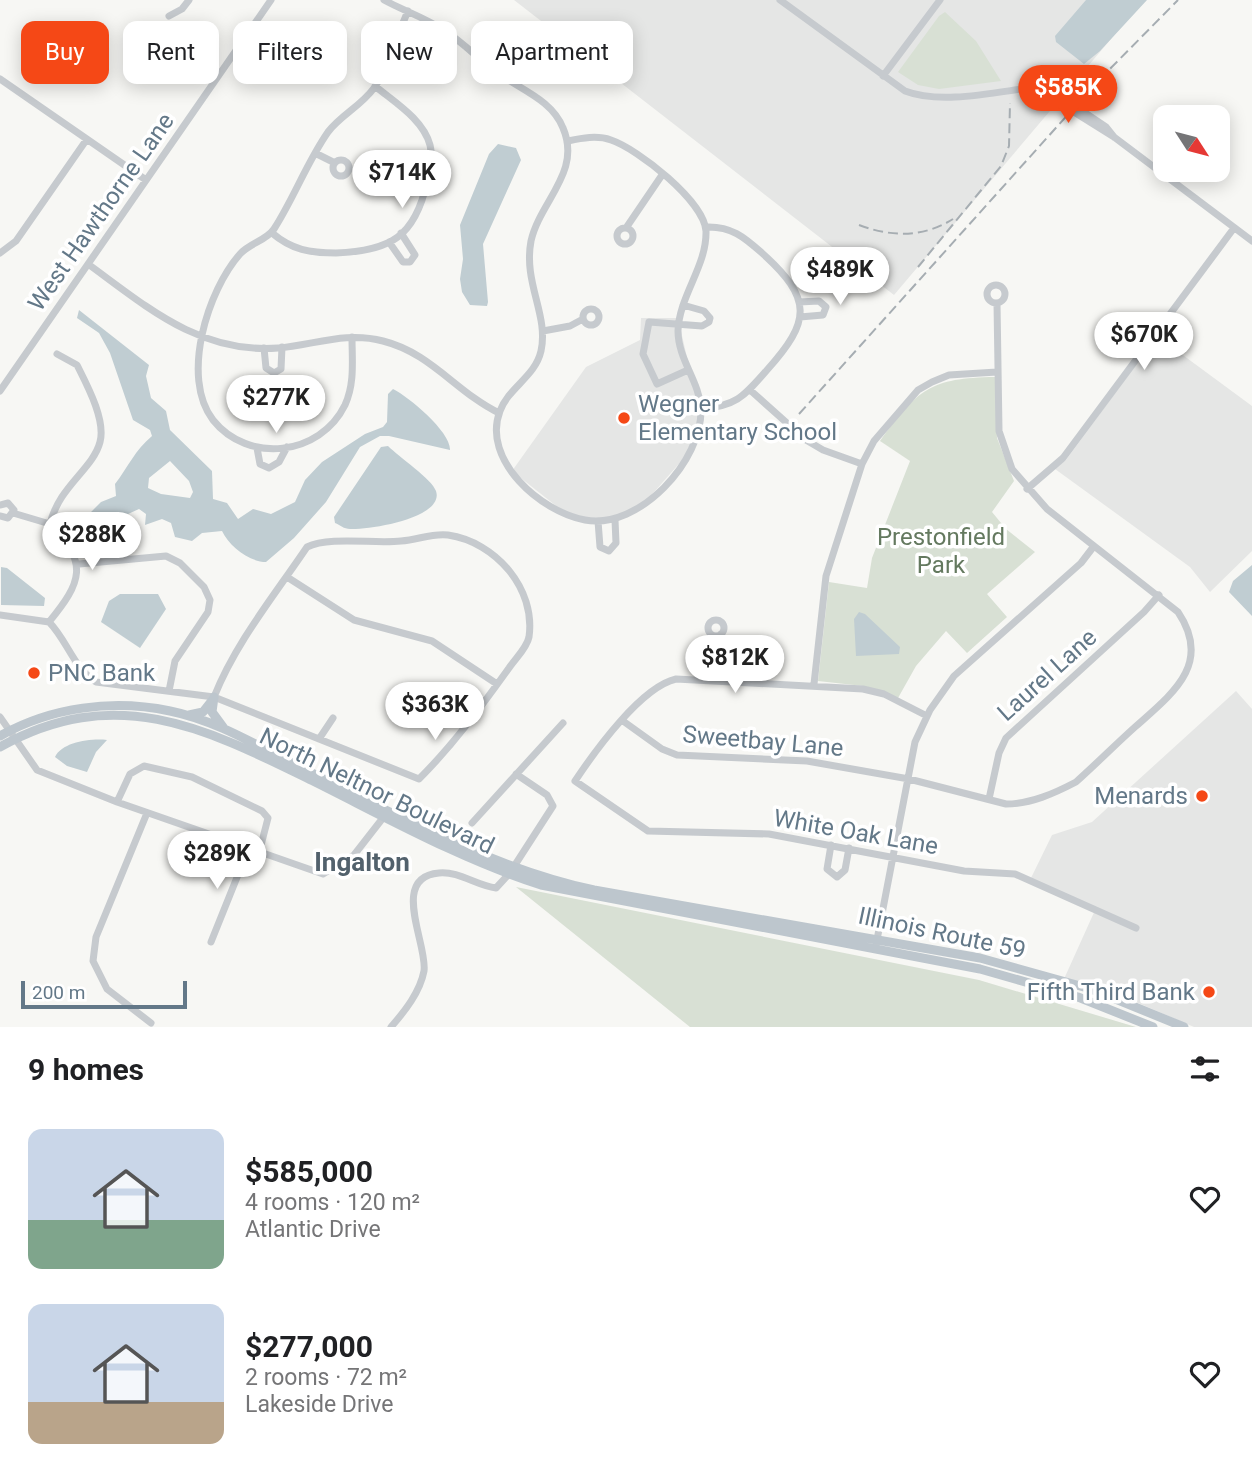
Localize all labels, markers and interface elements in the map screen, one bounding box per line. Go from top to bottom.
chip: Buy [21,21,109,84]
chip: Rent [123,21,219,84]
chip: Filters [233,21,347,84]
chip: New [361,21,457,84]
chip: Apartment [471,21,633,84]
pin: $585K [1019,66,1117,125]
text: $585K [1034,74,1102,101]
north arrow [1153,105,1230,182]
map controls [1153,105,1230,182]
street label: West Hawthorne Lane [22,108,180,316]
pin: $714K [353,150,451,210]
text: $714K [368,159,436,186]
pin: $489K [791,247,889,307]
text: $489K [806,256,874,283]
pin: $670K [1095,312,1193,372]
text: $670K [1110,321,1178,348]
pin: $277K [227,376,325,435]
text: $277K [242,384,310,411]
place label: Wegner Elementary School [638,390,837,446]
marker: Wegner Elementary School [616,410,632,426]
pin: $288K [43,512,141,572]
text: $288K [58,521,126,548]
park label: Prestonfield Park [877,523,1005,579]
street label: Laurel Lane [992,623,1102,727]
pin: $812K [686,636,784,695]
text: $812K [701,644,769,671]
place label: PNC Bank [48,659,156,687]
marker: PNC Bank [26,665,42,681]
pin: $363K [386,682,484,742]
text: $363K [401,691,469,718]
street label: Sweetbay Lane [681,720,845,762]
street label: North Neltnor Boulevard [255,722,499,860]
place label: Menards [1094,782,1188,810]
marker: Menards [1194,788,1210,804]
street label: White Oak Lane [772,804,940,860]
pin: $289K [168,832,266,891]
text: $289K [183,840,251,867]
district label: Ingalton [314,847,410,877]
street label: Illinois Route 59 [856,902,1028,964]
scale bar [21,978,187,1010]
place label: Fifth Third Bank [1027,978,1196,1006]
text: 200 m [32,981,85,1004]
marker: Fifth Third Bank [1201,984,1217,1000]
icon: filters [1186,1050,1224,1088]
text: 9 homes [28,1052,144,1087]
text: $585,000 [245,1154,373,1189]
icon: home [84,1157,168,1241]
icon: heart [1186,1180,1224,1218]
text: 4 rooms · 120 m² [245,1189,420,1216]
text: Atlantic Drive [245,1216,381,1243]
text: $277,000 [245,1329,373,1364]
icon: home [84,1332,168,1416]
icon: heart [1186,1355,1224,1393]
text: 2 rooms · 72 m² [245,1364,407,1391]
text: Lakeside Drive [245,1391,394,1418]

